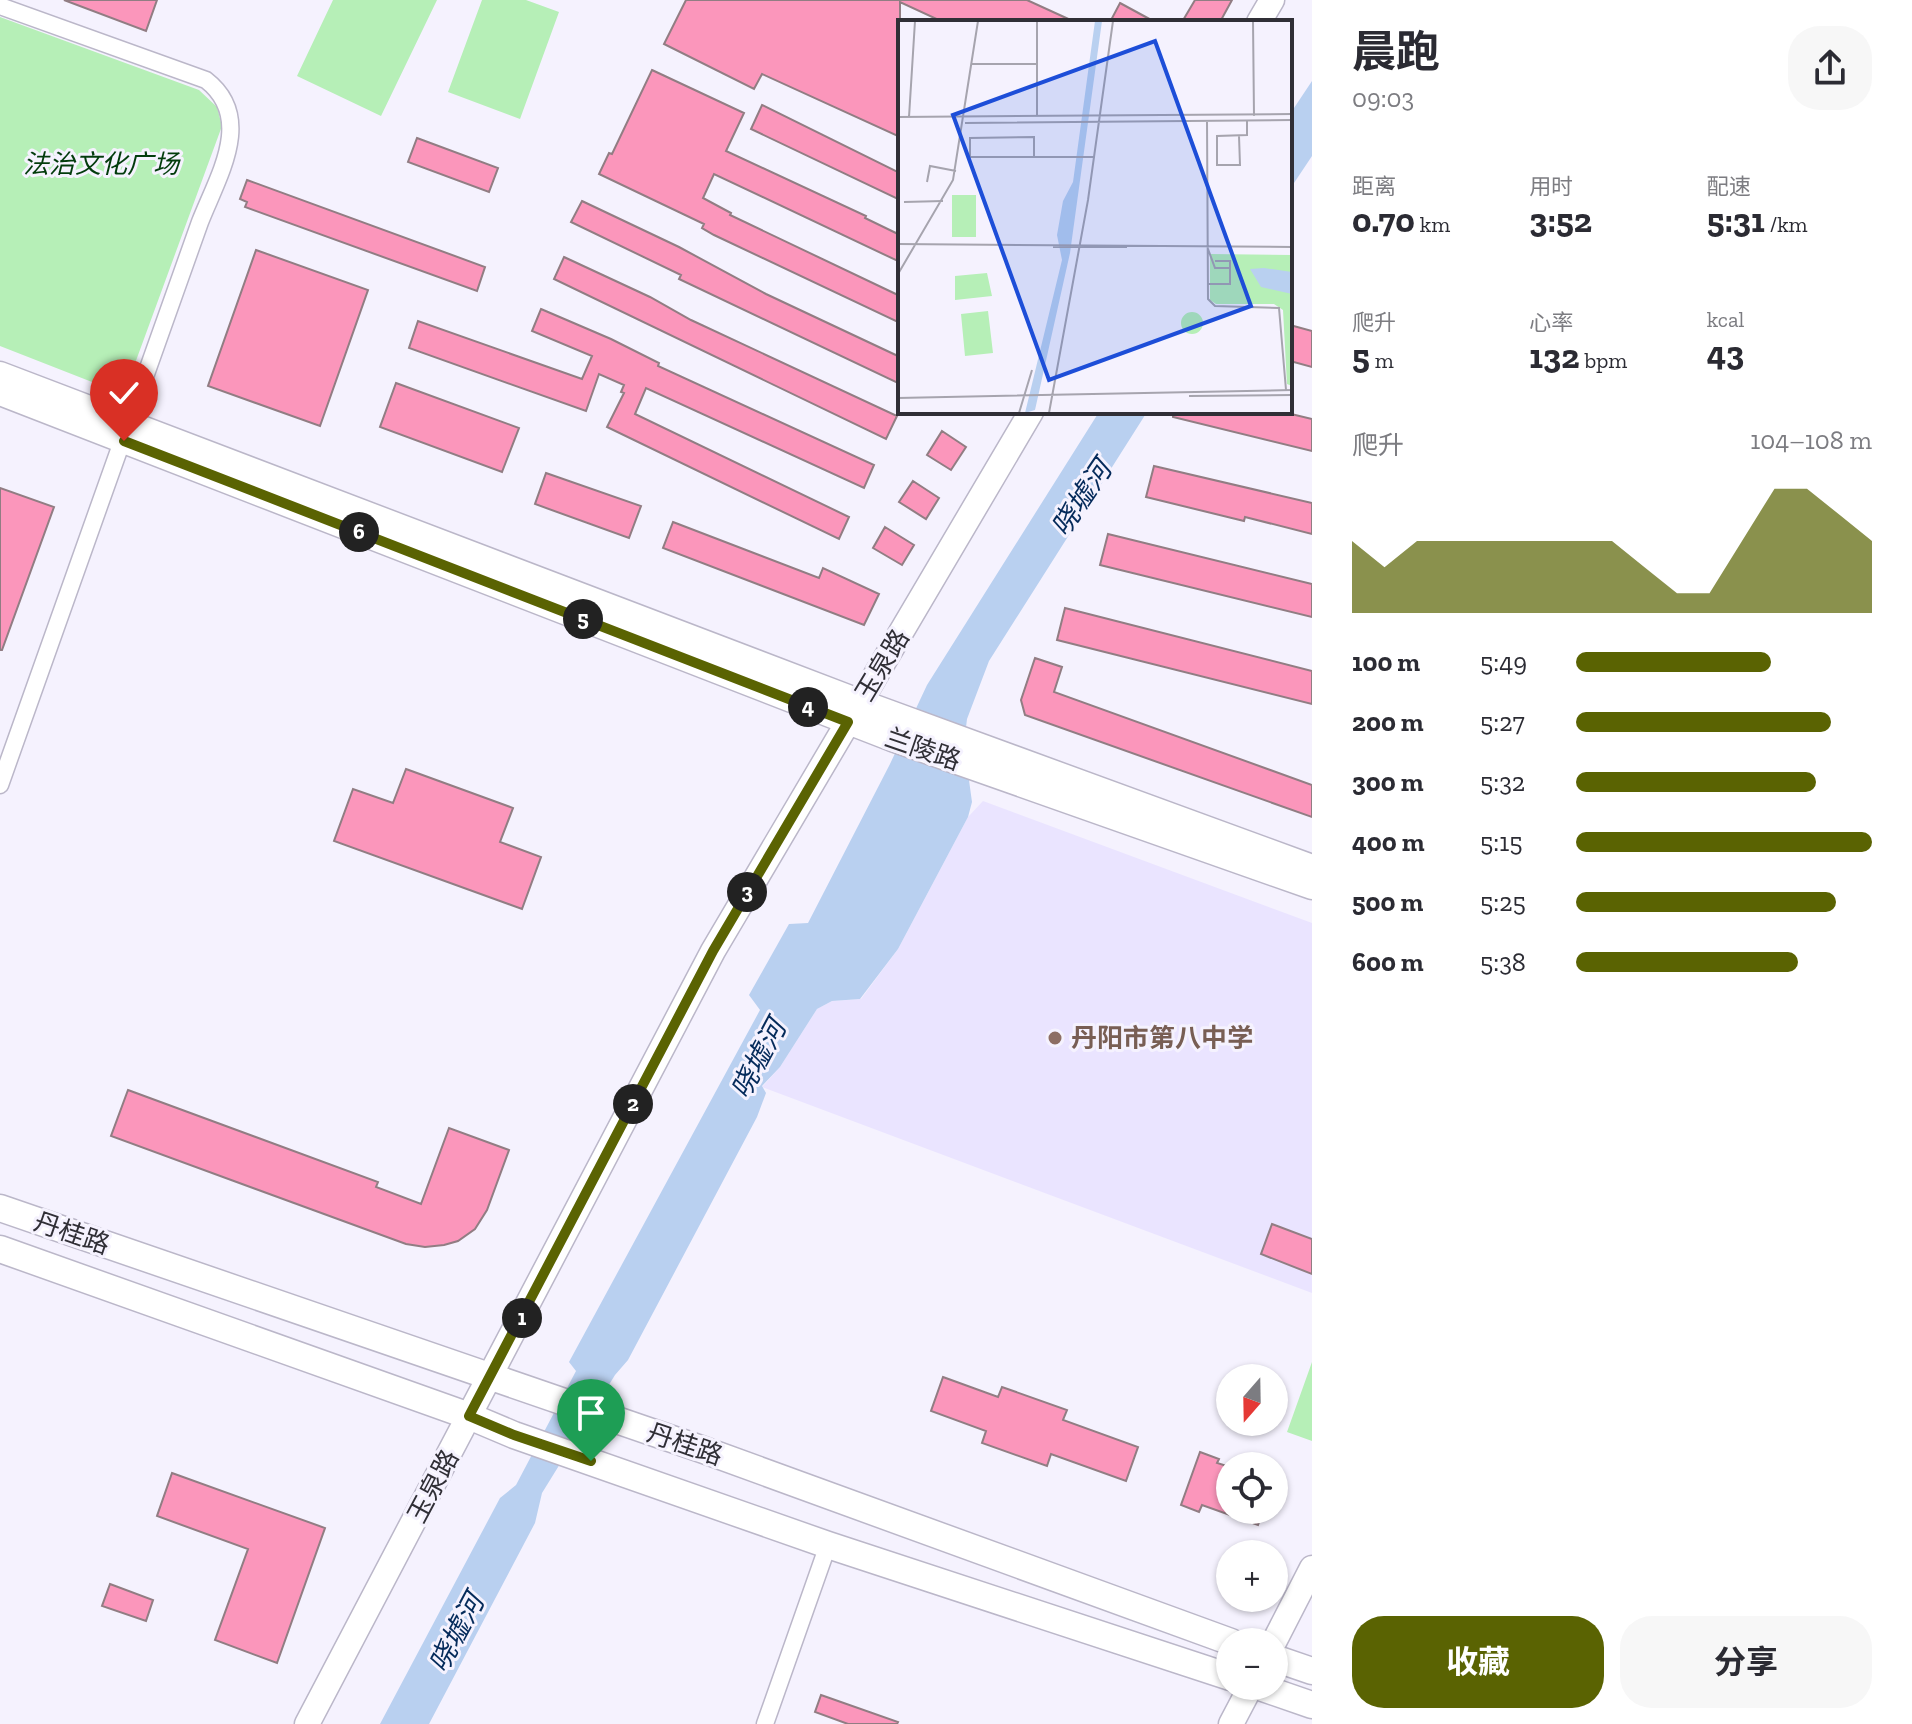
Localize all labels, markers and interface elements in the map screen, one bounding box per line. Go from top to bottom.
inset map [898,20,1292,414]
text: 晨跑 [1352,25,1440,78]
button: share [1788,26,1872,110]
text: 09:03 [1352,82,1414,114]
park label: 法治文化广场 [23,148,181,180]
text: 距离 [1352,173,1396,200]
text: 用时 [1529,173,1573,200]
text: 配速 [1707,173,1751,200]
text: 0.70 [1352,200,1415,241]
text: 3:52 [1529,200,1592,241]
text: 5:31 [1707,200,1765,241]
text: km [1415,211,1450,238]
text: /km [1765,211,1808,238]
text: kcal [1707,306,1744,333]
text: 爬升 [1352,309,1396,336]
text: 心率 [1529,309,1573,336]
text: 43 [1707,333,1744,374]
text: 5 [1352,336,1370,377]
text: 132 [1529,336,1579,377]
text: m [1370,347,1394,374]
text: bpm [1579,347,1627,374]
pin [90,359,158,441]
icon: check [102,371,146,415]
text: 104–108 m [1750,424,1872,456]
text: 爬升 [1352,429,1404,461]
water label: 哓墟河 [1044,450,1121,542]
pin: 6 [339,512,379,552]
text: 6 [353,518,365,545]
pin: 5 [563,599,603,639]
text: 5 [577,605,589,632]
street label: 玉泉路 [848,623,916,707]
text: 100 m [1352,646,1420,678]
text: 5:49 [1480,646,1527,678]
pin: 4 [788,687,828,727]
text: 4 [802,693,814,720]
text: 200 m [1352,706,1424,738]
text: 5:27 [1480,706,1525,738]
street label: 兰陵路 [881,721,965,777]
text: 300 m [1352,766,1423,798]
text: 5:32 [1480,766,1525,798]
text: 400 m [1352,826,1424,858]
text: 5:15 [1480,826,1522,858]
pin: 3 [727,872,767,912]
text: 3 [741,878,753,905]
text: 500 m [1352,886,1423,918]
text: 5:25 [1480,886,1526,918]
text: 600 m [1352,946,1424,978]
text: 5:38 [1480,946,1526,978]
water label: 哓墟河 [724,1010,795,1104]
place label: 丹阳市第八中学 [1071,1022,1253,1054]
marker: 丹阳市第八中学 [1046,1029,1064,1047]
pin: 2 [613,1084,653,1124]
text: 2 [627,1090,639,1117]
street label: 丹桂路 [30,1205,114,1261]
pin: 1 [502,1298,542,1338]
text: 1 [518,1304,526,1331]
north arrow [1216,1364,1288,1436]
map controls [1216,1364,1288,1700]
pin [557,1379,625,1461]
icon: arrive [569,1391,613,1435]
street label: 丹桂路 [643,1416,727,1472]
street label: 玉泉路 [401,1444,465,1528]
button: locate [1216,1452,1288,1524]
button: + [1216,1540,1288,1612]
water label: 哓墟河 [422,1584,493,1678]
button: 收藏 [1352,1616,1604,1708]
button: 分享 [1620,1616,1872,1708]
button: − [1216,1628,1288,1700]

